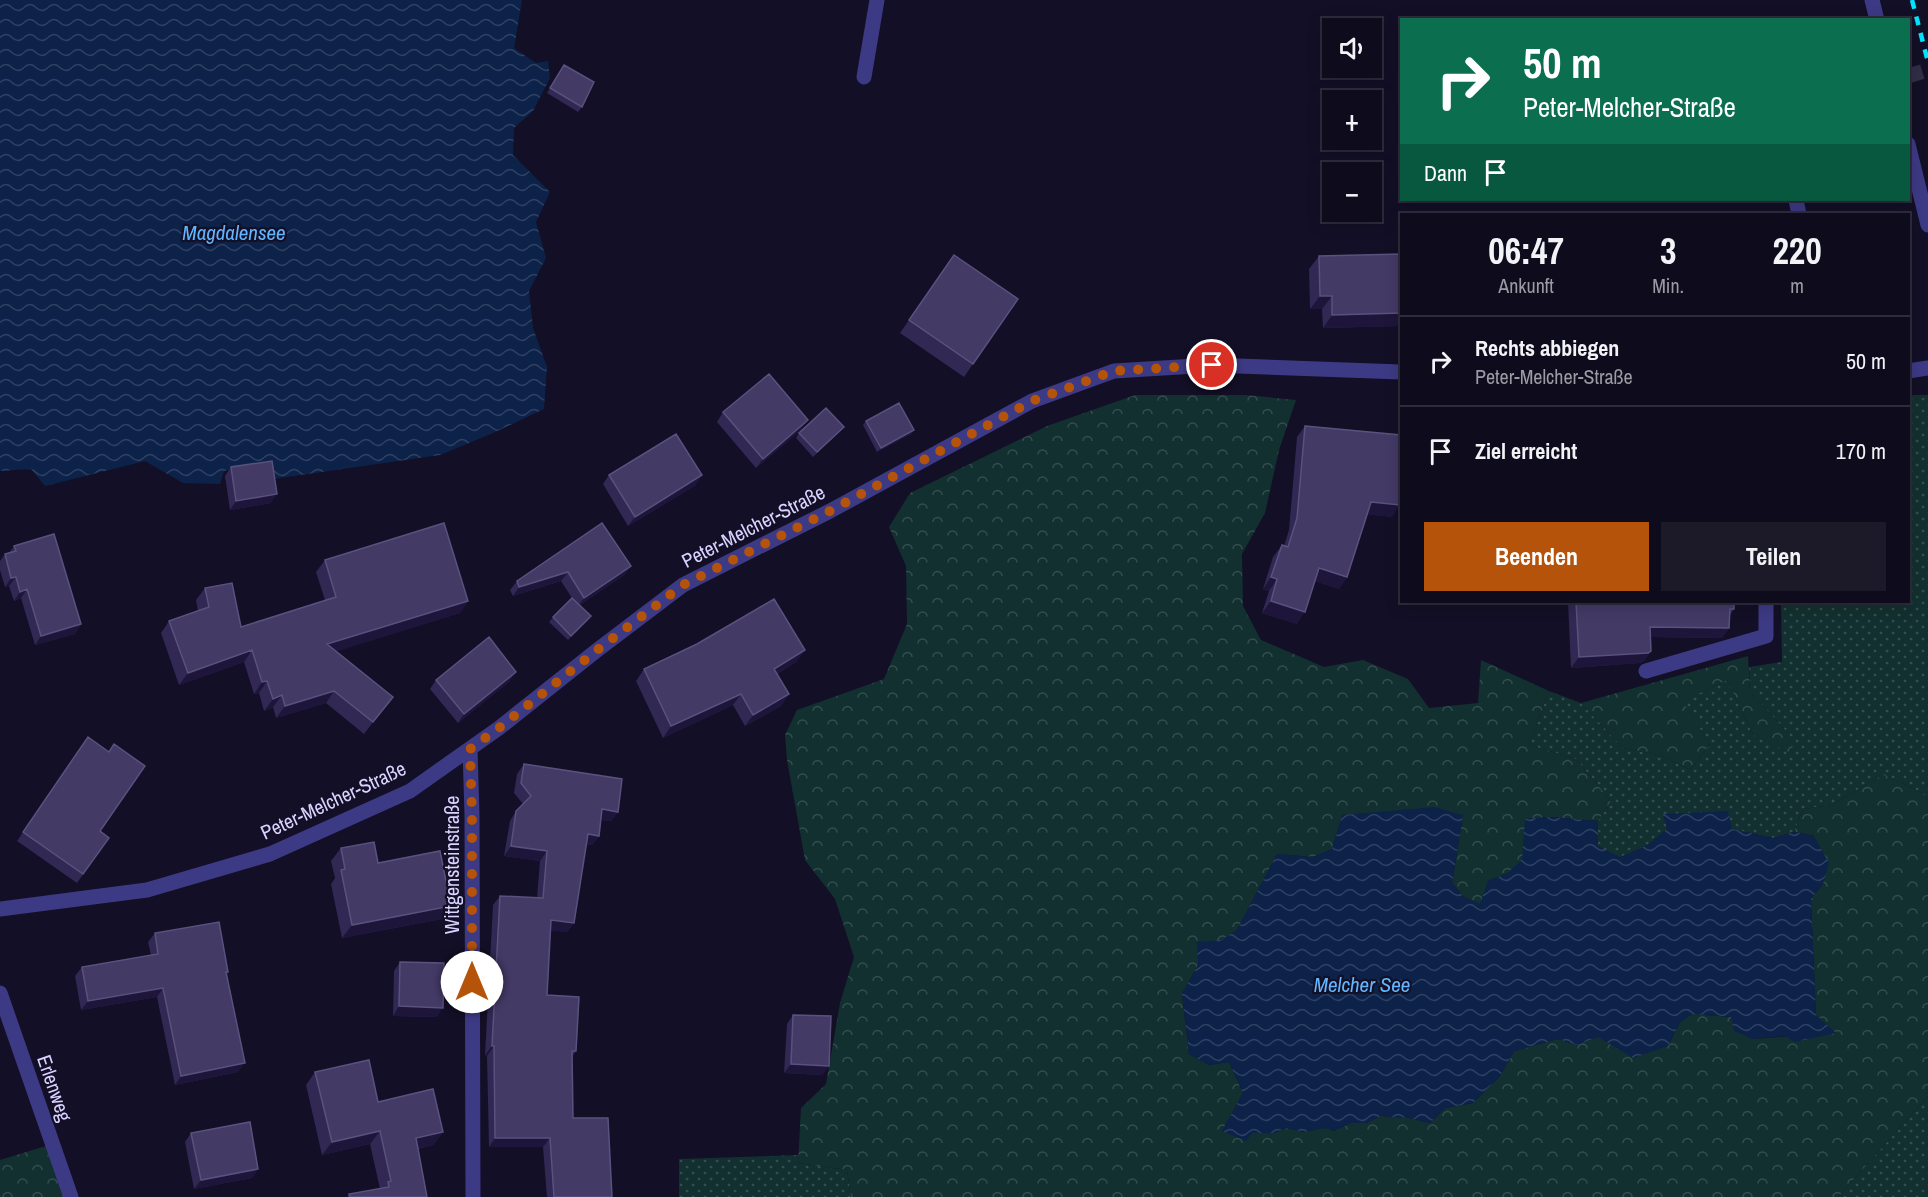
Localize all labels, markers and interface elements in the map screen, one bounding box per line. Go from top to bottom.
map controls [1322,18,1382,222]
button: sound [1322,18,1382,78]
text: 50 m [1523,35,1602,91]
icon: right [1424,42,1502,120]
text: Peter-Melcher-Straße [1523,89,1736,125]
button: + [1322,90,1382,150]
icon: arrive [1479,156,1512,189]
text: Dann [1424,158,1467,188]
button: − [1322,162,1382,222]
water label: Magdalensee [182,218,286,247]
text: 06:47 [1488,227,1564,275]
text: 3 [1660,227,1676,275]
text: 220 [1772,227,1822,275]
text: Ankunft [1498,272,1554,299]
text: Min. [1652,272,1684,299]
text: m [1790,272,1804,299]
text: Rechts abbiegen [1475,333,1619,363]
pin [1186,339,1237,390]
icon: right [1424,345,1457,378]
text: 50 m [1846,346,1886,376]
icon: arrive [1195,348,1228,381]
text: Peter-Melcher-Straße [1475,363,1633,390]
icon: arrive [1424,435,1457,468]
text: Ziel erreicht [1475,436,1577,466]
text: 170 m [1836,436,1886,466]
street label: Peter-Melcher-Straße [677,478,829,574]
button: Beenden [1424,522,1649,591]
button: Teilen [1661,522,1886,591]
street label: Peter-Melcher-Straße [256,754,410,846]
street label: Wittgensteinstraße [438,796,465,934]
position arrow [440,950,504,1014]
water label: Melcher See [1314,970,1410,999]
street label: Erlenweg [31,1051,79,1125]

